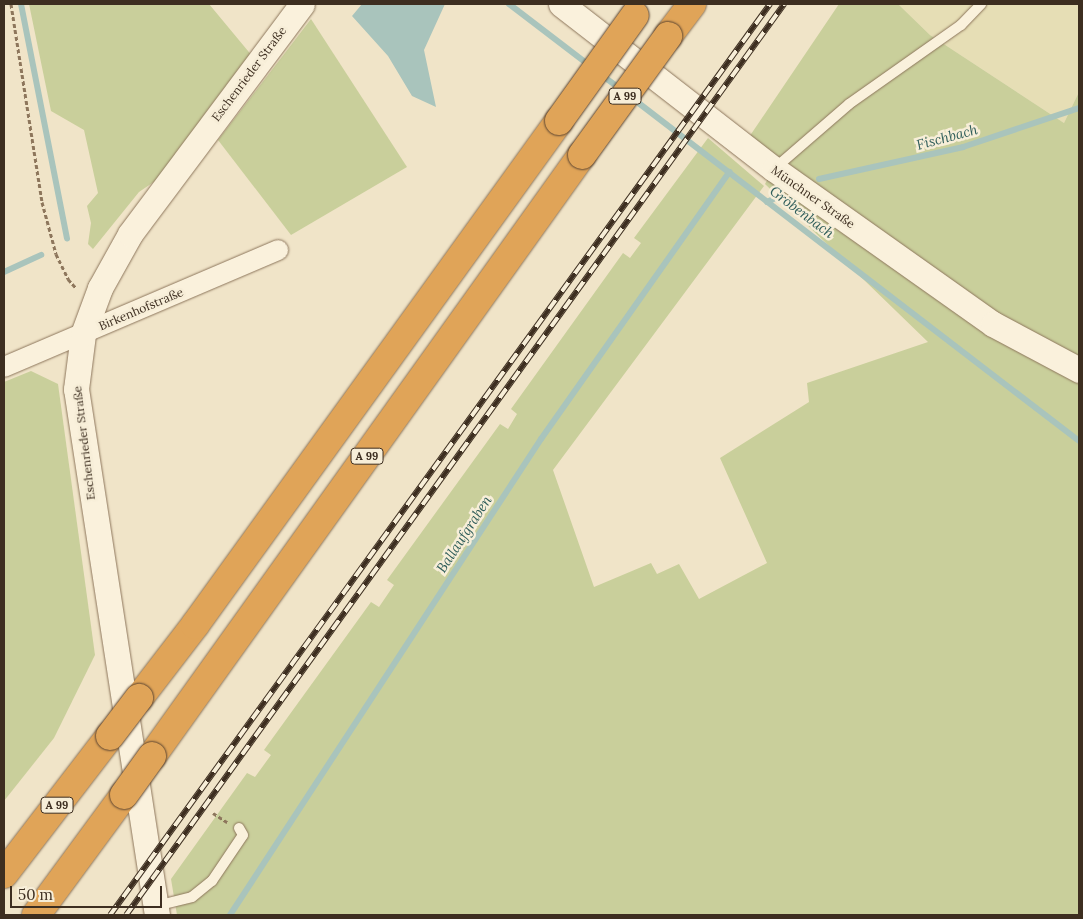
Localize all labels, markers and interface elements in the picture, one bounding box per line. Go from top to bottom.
street label: Eschenrieder Straße [209,24,289,124]
road number: A 99 [608,88,642,104]
water label: Fischbach [915,121,979,153]
street label: Münchner Straße [769,163,857,231]
water label: Gröbenbach [767,182,837,242]
street label: Birkenhofstraße [97,285,185,333]
street label: Eschenrieder Straße [70,385,98,501]
road number: A 99 [350,448,384,464]
water label: Ballaufgraben [433,492,495,576]
road number: A 99 [40,796,74,814]
scale bar [12,876,165,908]
text: 50 m [18,885,53,904]

